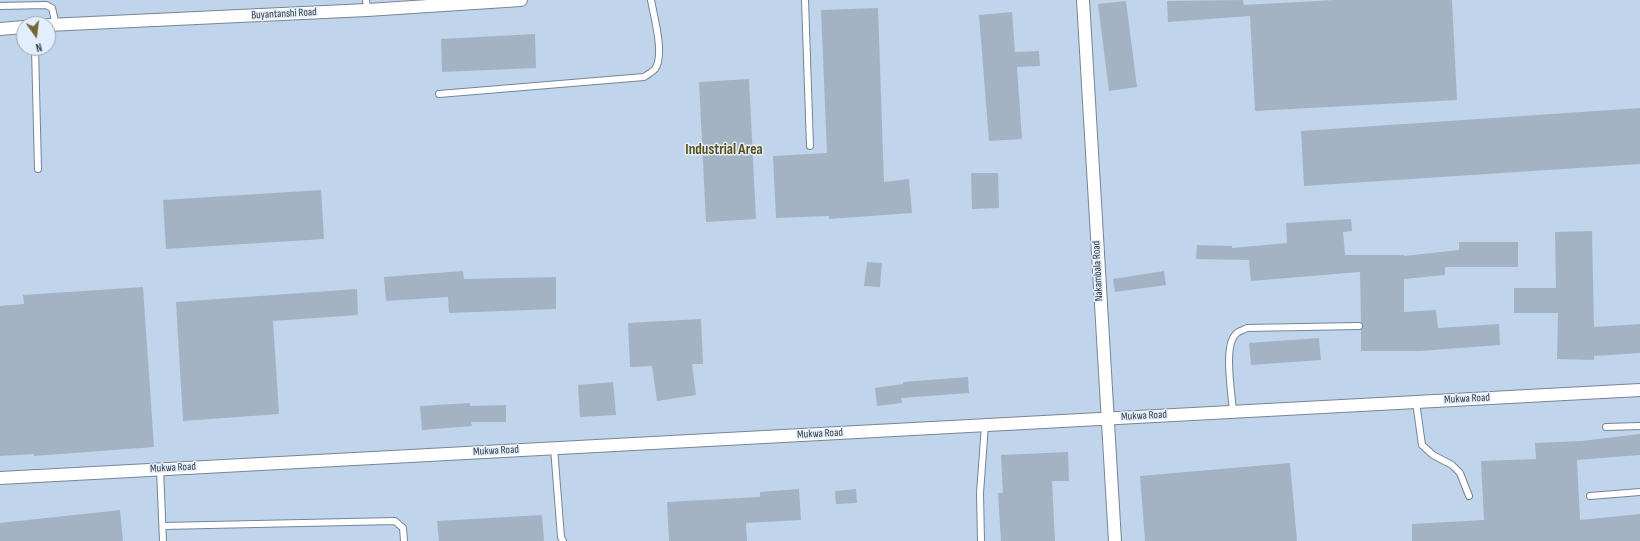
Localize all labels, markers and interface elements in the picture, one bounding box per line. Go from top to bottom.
street label: Buyantanshi Road [251,6,317,22]
north arrow [16,16,56,56]
text: N [34,40,43,54]
district label: Industrial Area [685,141,763,159]
street label: Nakambala Road [1090,240,1106,302]
street label: Mukwa Road [1444,391,1490,407]
street label: Mukwa Road [1121,408,1167,424]
street label: Mukwa Road [797,426,843,442]
street label: Mukwa Road [473,443,519,459]
street label: Mukwa Road [150,460,196,476]

